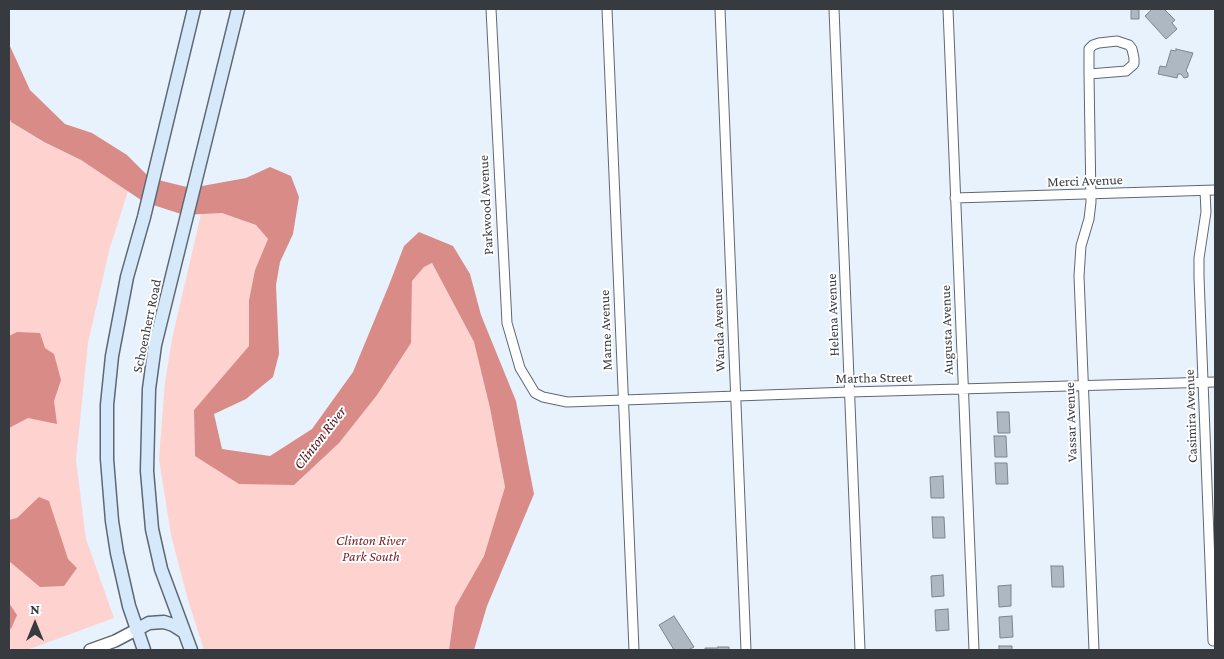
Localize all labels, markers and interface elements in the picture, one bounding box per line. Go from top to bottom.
street label: Parkwood Avenue [475,155,497,255]
street label: Merci Avenue [1047,171,1123,191]
street label: Helena Avenue [823,273,843,357]
street label: Schoenherr Road [129,278,165,374]
street label: Augusta Avenue [937,285,957,375]
street label: Wanda Avenue [709,288,729,372]
street label: Marne Avenue [596,289,616,371]
street label: Martha Street [835,369,913,387]
street label: Casimira Avenue [1181,369,1201,463]
street label: Vassar Avenue [1061,382,1081,462]
water label: Clinton River [290,403,350,473]
park label: Clinton River Park South [336,533,406,566]
north arrow [10,599,60,649]
text: N [30,601,40,617]

